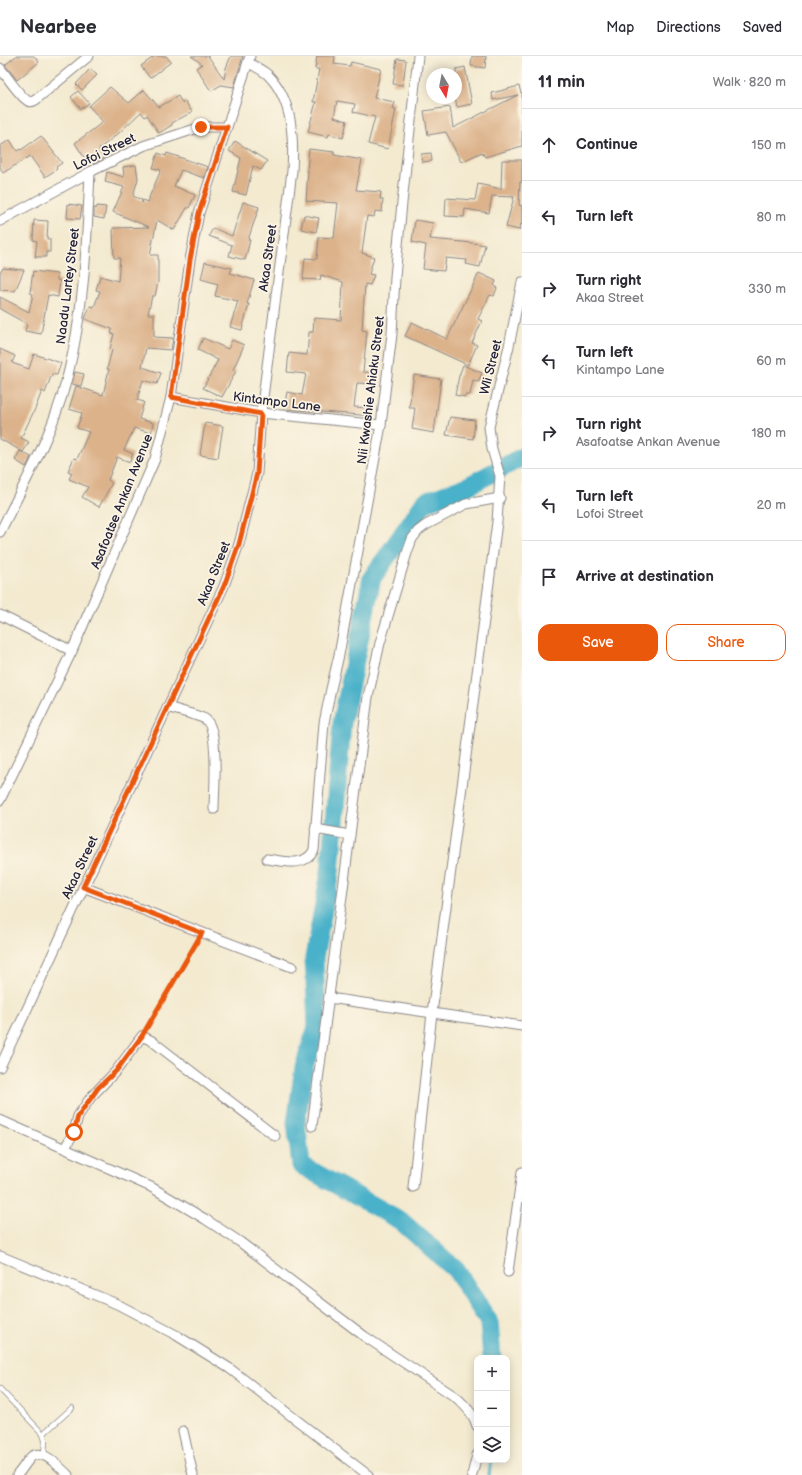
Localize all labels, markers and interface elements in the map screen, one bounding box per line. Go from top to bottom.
text: Nearbee [20,16,97,39]
text: Map [606,19,634,36]
text: Directions [656,19,721,36]
text: Saved [743,19,782,36]
north arrow [426,68,462,104]
text: 11 min [538,72,585,92]
text: Walk · 820 m [713,74,786,90]
route end [192,118,210,136]
street label: Lofoi Street [71,130,138,174]
icon: ahead [538,134,560,156]
text: Continue [576,135,638,154]
text: 150 m [752,137,786,153]
icon: left [538,206,560,228]
text: Turn left [576,207,633,226]
text: 80 m [757,209,786,225]
street label: Akaa Street [255,223,281,293]
street label: Naadu Lartey Street [53,227,83,345]
text: Turn right [576,271,641,290]
icon: right [538,278,560,300]
text: 330 m [748,281,786,297]
text: Akaa Street [576,290,644,306]
street label: Nii Kwashie Ahiaku Street [354,315,388,465]
street label: Wli Street [476,338,506,396]
text: Turn left [576,343,633,362]
icon: left [538,350,560,372]
text: 60 m [756,353,786,369]
text: Kintampo Lane [576,362,664,378]
street label: Kintampo Lane [232,389,322,415]
text: Turn right [576,415,641,434]
icon: right [538,422,560,444]
text: 180 m [751,425,786,441]
street label: Asafoatse Ankan Avenue [87,431,156,571]
text: Asafoatse Ankan Avenue [576,434,720,450]
text: Turn left [576,487,633,506]
icon: left [538,494,560,516]
text: 20 m [756,497,786,513]
text: Lofoi Street [576,506,643,522]
street label: Akaa Street [194,539,234,608]
icon: arrive [538,566,560,588]
text: Arrive at destination [576,567,714,586]
button: Save [538,624,658,661]
button: Share [666,624,786,661]
street label: Akaa Street [58,833,101,902]
route start [65,1123,83,1141]
map controls [474,1355,510,1463]
button: + [474,1355,510,1391]
button: − [474,1391,510,1427]
button: layers [474,1427,510,1463]

